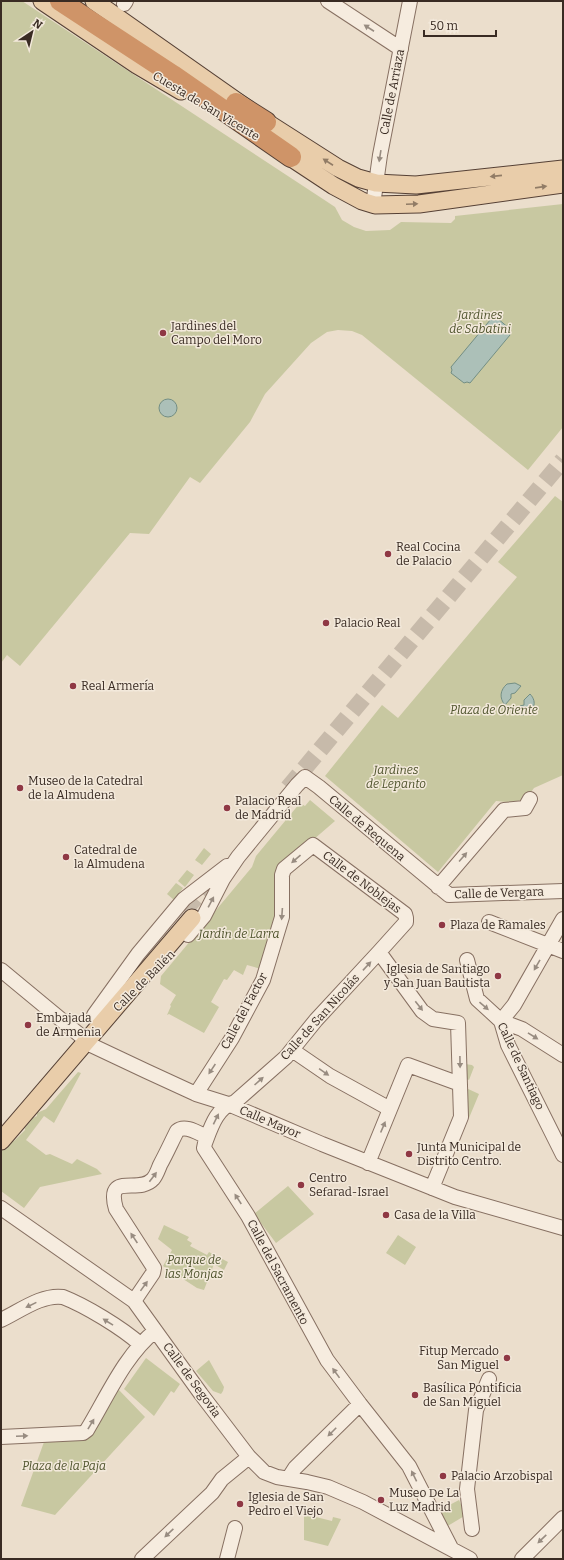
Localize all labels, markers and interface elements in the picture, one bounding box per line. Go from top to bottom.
north arrow [12,12,52,52]
scale bar [424,12,496,38]
text: N [30,16,45,32]
text: 50 m [430,19,459,33]
one-way arrow [363,24,374,32]
street label: Calle de Arriaza [377,48,407,136]
street label: Cuesta de San Vicente [150,69,262,143]
one-way arrow [377,150,383,162]
one-way arrow [323,158,333,166]
one-way arrow [490,173,502,179]
one-way arrow [535,184,547,190]
one-way arrow [406,201,419,207]
park label: Jardines de Sabatini [449,308,511,336]
place label: Jardines del Campo del Moro [170,319,262,347]
marker: Jardines del Campo del Moro [158,328,168,338]
place label: Real Cocina de Palacio [396,540,461,568]
marker: Real Cocina de Palacio [383,549,393,559]
place label: Palacio Real [334,616,401,630]
marker: Palacio Real [321,618,331,628]
place label: Real Armería [81,679,155,693]
marker: Real Armería [68,681,78,691]
park label: Plaza de Oriente [450,703,538,717]
park label: Jardines de Lepanto [366,763,426,791]
place label: Museo de la Catedral de la Almudena [28,774,143,802]
marker: Museo de la Catedral de la Almudena [15,783,25,793]
street label: Calle de Requena [326,792,408,864]
place label: Palacio Real de Madrid [235,794,302,822]
marker: Palacio Real de Madrid [222,803,232,813]
place label: Catedral de la Almudena [74,843,145,871]
street label: Calle de Noblejas [320,848,404,916]
marker: Catedral de la Almudena [61,852,71,862]
one-way arrow [459,852,468,862]
one-way arrow [291,854,301,864]
street label: Calle de Vergara [454,884,544,902]
one-way arrow [208,896,215,908]
one-way arrow [278,908,285,920]
place label: Plaza de Ramales [450,918,546,932]
marker: Plaza de Ramales [437,920,447,930]
park label: Jardín de Larra [198,927,279,941]
street label: Calle de Bailén [110,947,178,1015]
one-way arrow [533,959,540,971]
one-way arrow [362,961,371,971]
place label: Iglesia de Santiago y San Juan Bautista [383,962,490,990]
street label: Calle del Factor [218,970,270,1052]
street label: Calle de San Nicolás [278,971,363,1063]
marker: Iglesia de Santiago y San Juan Bautista [493,971,503,981]
one-way arrow [414,1001,423,1012]
one-way arrow [479,1001,489,1011]
place label: Embajada de Armenia [36,1011,102,1039]
marker: Embajada de Armenia [23,1020,33,1030]
street label: Calle de Santiago [495,1020,547,1112]
one-way arrow [528,1032,538,1040]
one-way arrow [456,1056,463,1068]
one-way arrow [208,1063,215,1075]
one-way arrow [319,1068,329,1076]
one-way arrow [254,1076,264,1086]
street label: Calle Mayor [237,1103,303,1141]
one-way arrow [213,1113,219,1125]
one-way arrow [380,1121,386,1132]
place label: Junta Municipal de Distrito Centro. [416,1140,521,1168]
marker: Junta Municipal de Distrito Centro. [404,1149,414,1159]
one-way arrow [149,1171,157,1182]
place label: Centro Sefarad-Israel [309,1171,389,1199]
marker: Centro Sefarad-Israel [296,1180,306,1190]
one-way arrow [234,1193,241,1205]
place label: Casa de la Villa [394,1208,476,1222]
marker: Casa de la Villa [381,1210,391,1220]
street label: Calle del Sacramento [244,1217,312,1327]
one-way arrow [130,1233,138,1243]
park label: Parque de las Monjas [165,1253,223,1281]
one-way arrow [140,1281,148,1291]
one-way arrow [26,1302,37,1308]
one-way arrow [102,1319,114,1326]
street label: Calle de Segovia [160,1340,224,1420]
place label: Fitup Mercado San Miguel [419,1344,500,1372]
marker: Fitup Mercado San Miguel [502,1353,512,1363]
one-way arrow [332,1368,340,1378]
place label: Basílica Pontificia de San Miguel [423,1381,522,1409]
marker: Basílica Pontificia de San Miguel [410,1390,420,1400]
one-way arrow [87,1418,94,1430]
one-way arrow [327,1427,337,1437]
one-way arrow [16,1433,29,1439]
park label: Plaza de la Paja [22,1459,106,1473]
place label: Palacio Arzobispal [451,1469,553,1483]
one-way arrow [411,1471,417,1482]
marker: Palacio Arzobispal [438,1471,448,1481]
place label: Museo De La Luz Madrid [389,1486,460,1514]
place label: Iglesia de San Pedro el Viejo [248,1490,324,1518]
marker: Museo De La Luz Madrid [376,1495,386,1505]
marker: Iglesia de San Pedro el Viejo [235,1499,245,1509]
one-way arrow [164,1528,173,1537]
one-way arrow [537,1534,547,1544]

